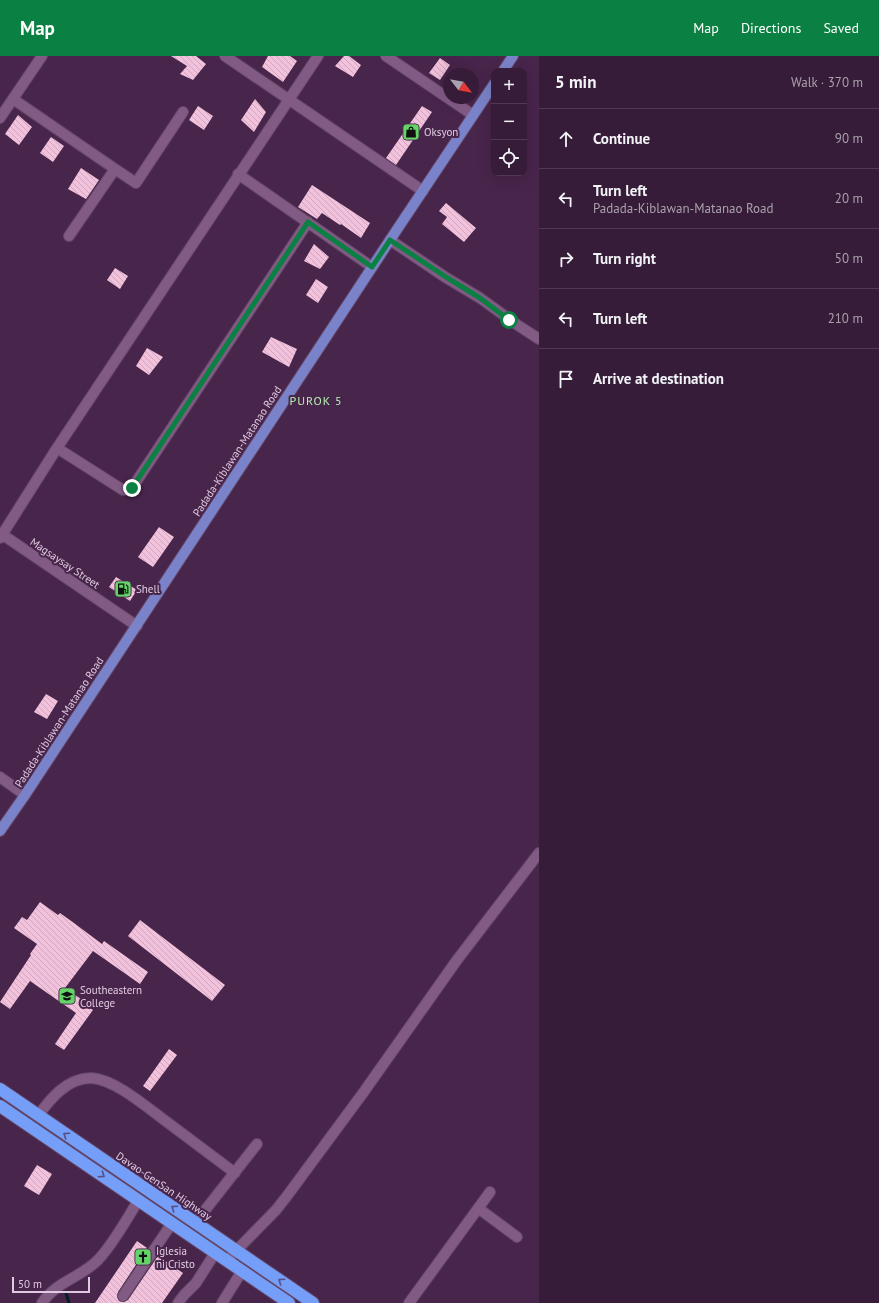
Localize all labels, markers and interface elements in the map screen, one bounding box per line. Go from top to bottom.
text: Map [20,16,55,40]
text: Map [693,19,719,37]
text: Directions [741,19,801,37]
text: Saved [823,19,859,37]
north arrow [443,68,479,104]
map controls [491,68,527,176]
button: + [491,68,527,104]
text: 5 min [555,71,596,93]
text: Walk · 370 m [791,74,863,91]
button: − [491,104,527,140]
shop icon: Oksyon [401,122,421,142]
place label: Oksyon [424,125,458,139]
icon: ahead [555,128,577,150]
text: Continue [593,129,650,148]
text: 90 m [835,130,863,147]
button: locate [491,140,527,176]
text: Turn left [593,181,647,200]
icon: left [555,188,577,210]
text: 20 m [835,190,863,207]
text: Padada-Kiblawan-Matanao Road [593,200,773,217]
icon: right [555,248,577,270]
text: Turn right [593,249,656,268]
text: 50 m [835,250,863,267]
icon: left [555,308,577,330]
text: Turn left [593,309,647,328]
text: 210 m [828,310,863,327]
route start [500,311,518,329]
icon: arrive [555,368,577,390]
text: Arrive at destination [593,369,724,388]
street label: Padada-Kiblawan-Matanao Road [190,383,284,519]
district label: PUROK 5 [289,393,343,408]
route end [123,479,141,497]
street label: Magsaysay Street [27,535,103,592]
fuel station icon: Shell [113,579,133,599]
place label: Shell [136,582,161,596]
street label: Padada-Kiblawan-Matanao Road [12,654,106,790]
place label: Southeastern College [80,983,142,1010]
school or university icon: Southeastern College [57,986,77,1006]
one-way arrow [63,1132,70,1140]
street label: Davao-GenSan Highway [113,1149,215,1224]
one-way arrow [97,1171,104,1178]
one-way arrow [171,1206,178,1213]
place label: Iglesia ni Cristo [156,1244,195,1271]
church icon: Iglesia ni Cristo [133,1247,153,1267]
scale bar [12,1275,90,1294]
text: 50 m [18,1277,42,1291]
one-way arrow [278,1278,285,1286]

